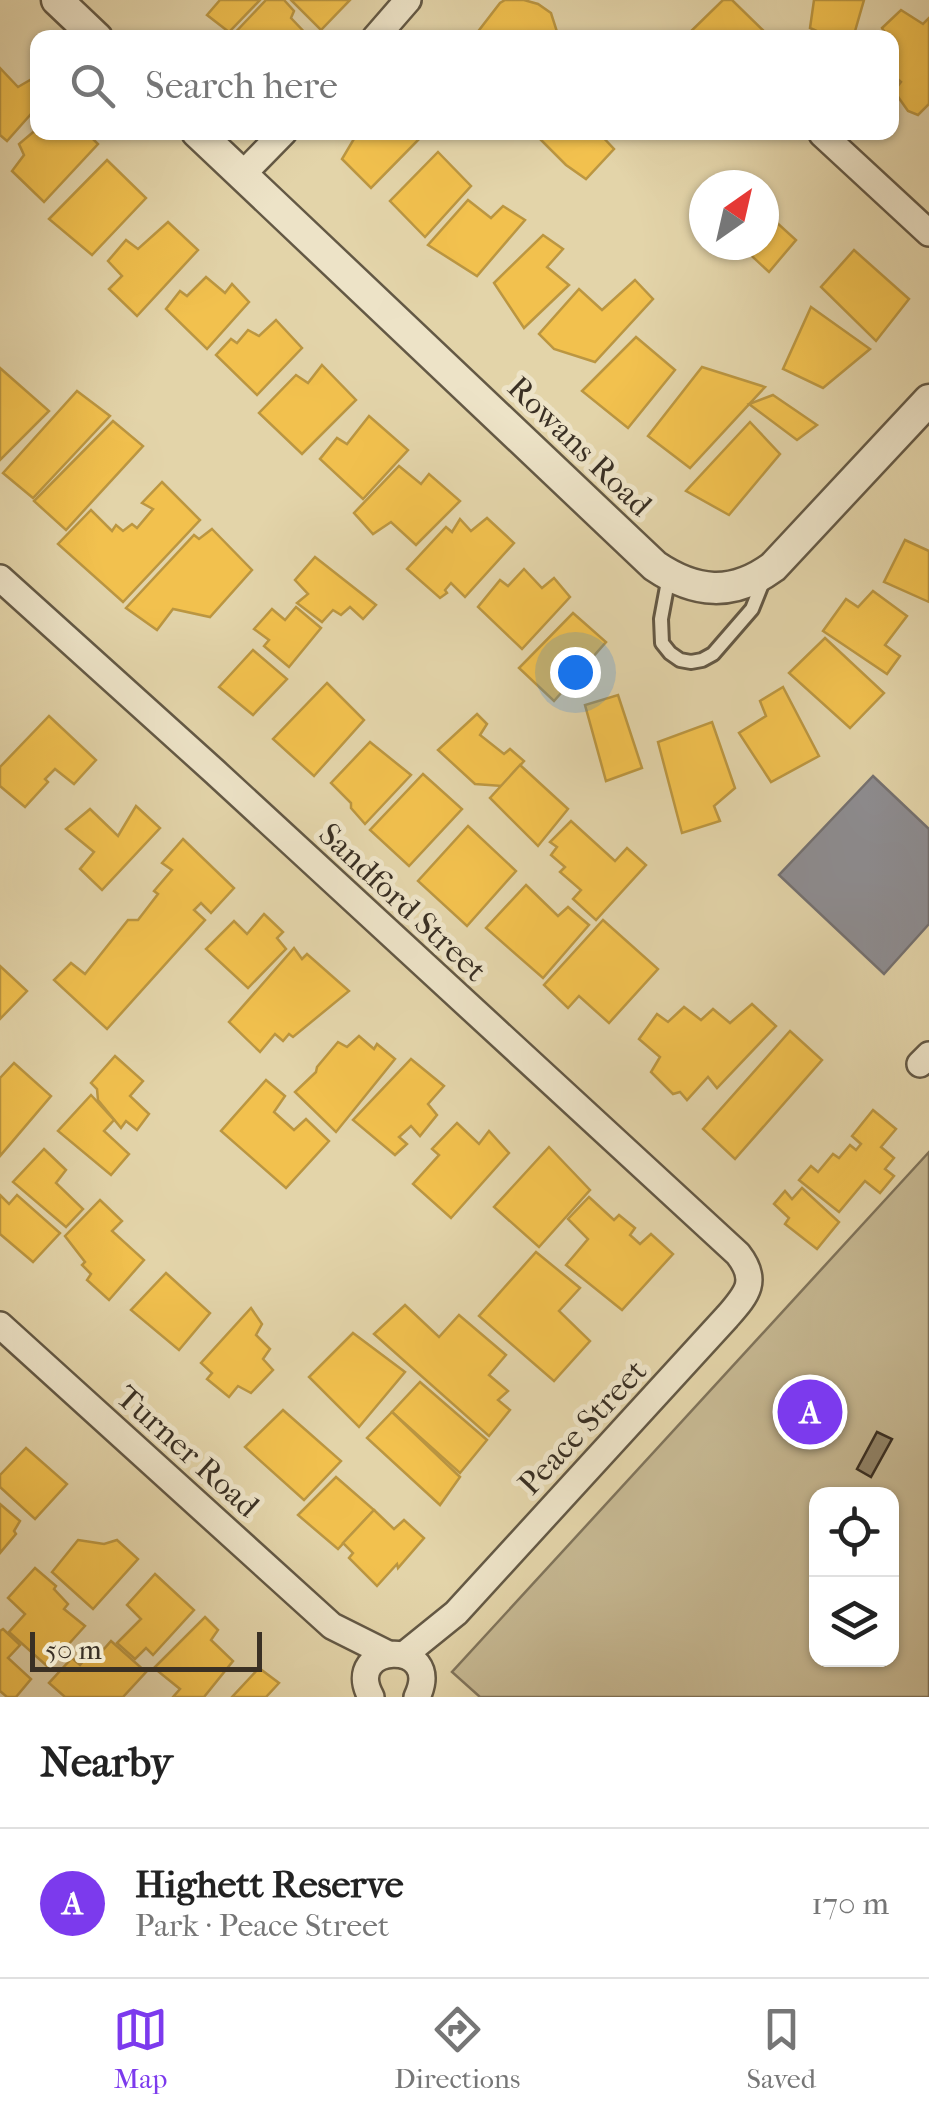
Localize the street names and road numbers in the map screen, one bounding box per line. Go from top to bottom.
street label: Rowans Road [500,369,659,524]
street label: Sandford Street [311,815,494,990]
street label: Peace Street [511,1352,654,1502]
street label: Turner Road [109,1378,267,1525]

